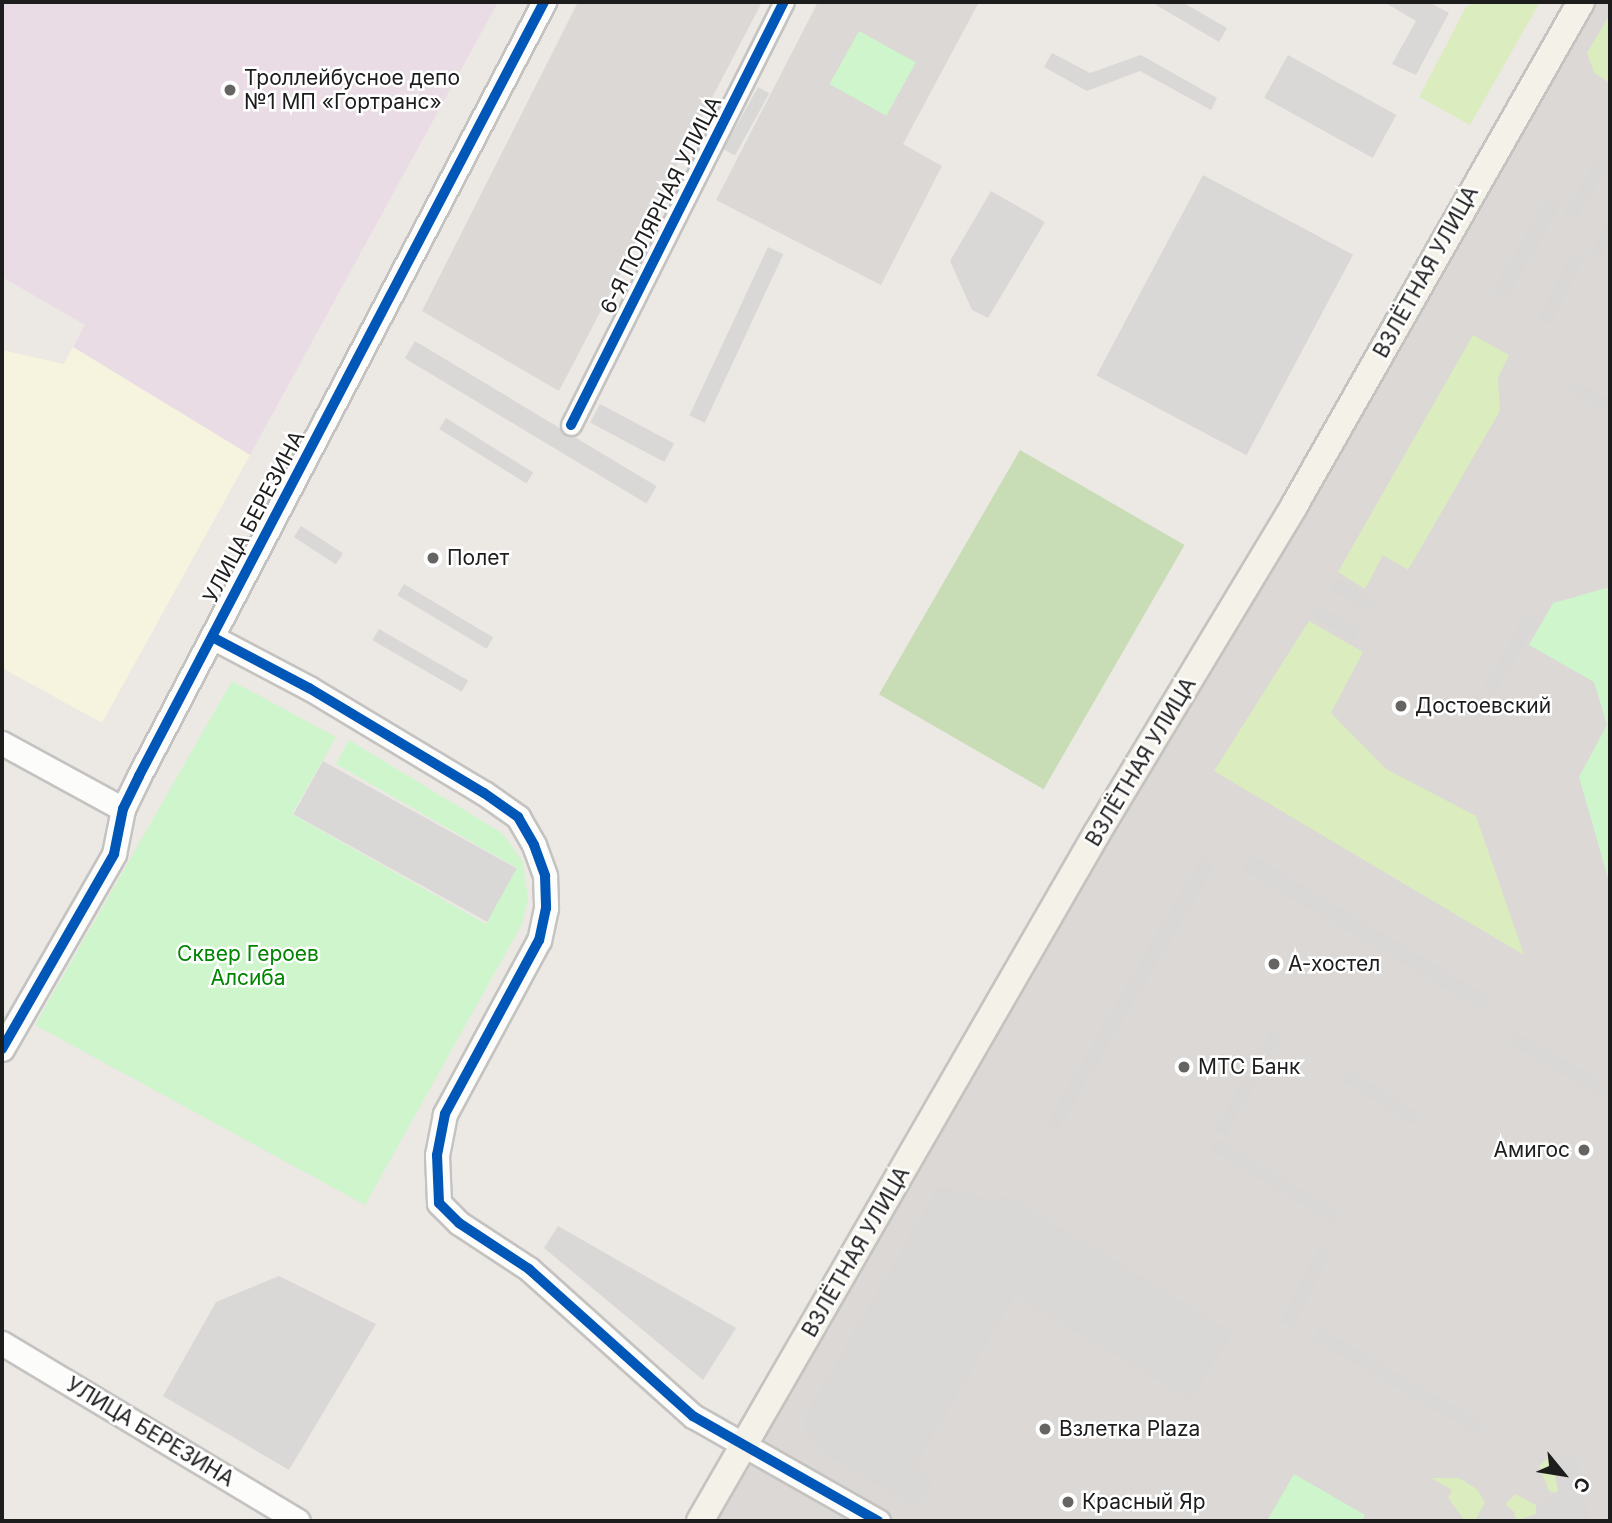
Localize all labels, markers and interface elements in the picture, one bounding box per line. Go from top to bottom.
place label: Троллейбусное депо №1 МП «Гортранс» [244,65,460,115]
marker: Троллейбусное депо №1 МП «Гортранс» [222,82,238,98]
street label: 6-Я ПОЛЯРНАЯ УЛИЦА [595,92,727,318]
street label: ВЗЛЁТНАЯ УЛИЦА [1368,182,1484,362]
street label: УЛИЦА БЕРЕЗИНА [198,427,310,607]
place label: Полет [447,545,509,571]
marker: Полет [425,550,441,566]
street label: ВЗЛЁТНАЯ УЛИЦА [1081,673,1201,851]
place label: Достоевский [1415,693,1551,719]
marker: Достоевский [1393,698,1409,714]
park label: Сквер Героев Алсиба [177,941,319,991]
place label: А-хостел [1288,951,1380,977]
marker: А-хостел [1266,956,1282,972]
place label: МТС Банк [1198,1054,1300,1080]
marker: МТС Банк [1176,1059,1192,1075]
place label: Амигос [1494,1137,1570,1163]
marker: Амигос [1576,1142,1592,1158]
street label: ВЗЛЁТНАЯ УЛИЦА [797,1162,915,1342]
street label: УЛИЦА БЕРЕЗИНА [61,1372,239,1492]
place label: Взлетка Plaza [1059,1416,1200,1442]
marker: Взлетка Plaza [1037,1421,1053,1437]
north arrow [1528,1439,1598,1509]
text: С [1568,1473,1595,1497]
place label: Красный Яр [1082,1489,1206,1515]
marker: Красный Яр [1060,1494,1076,1510]

